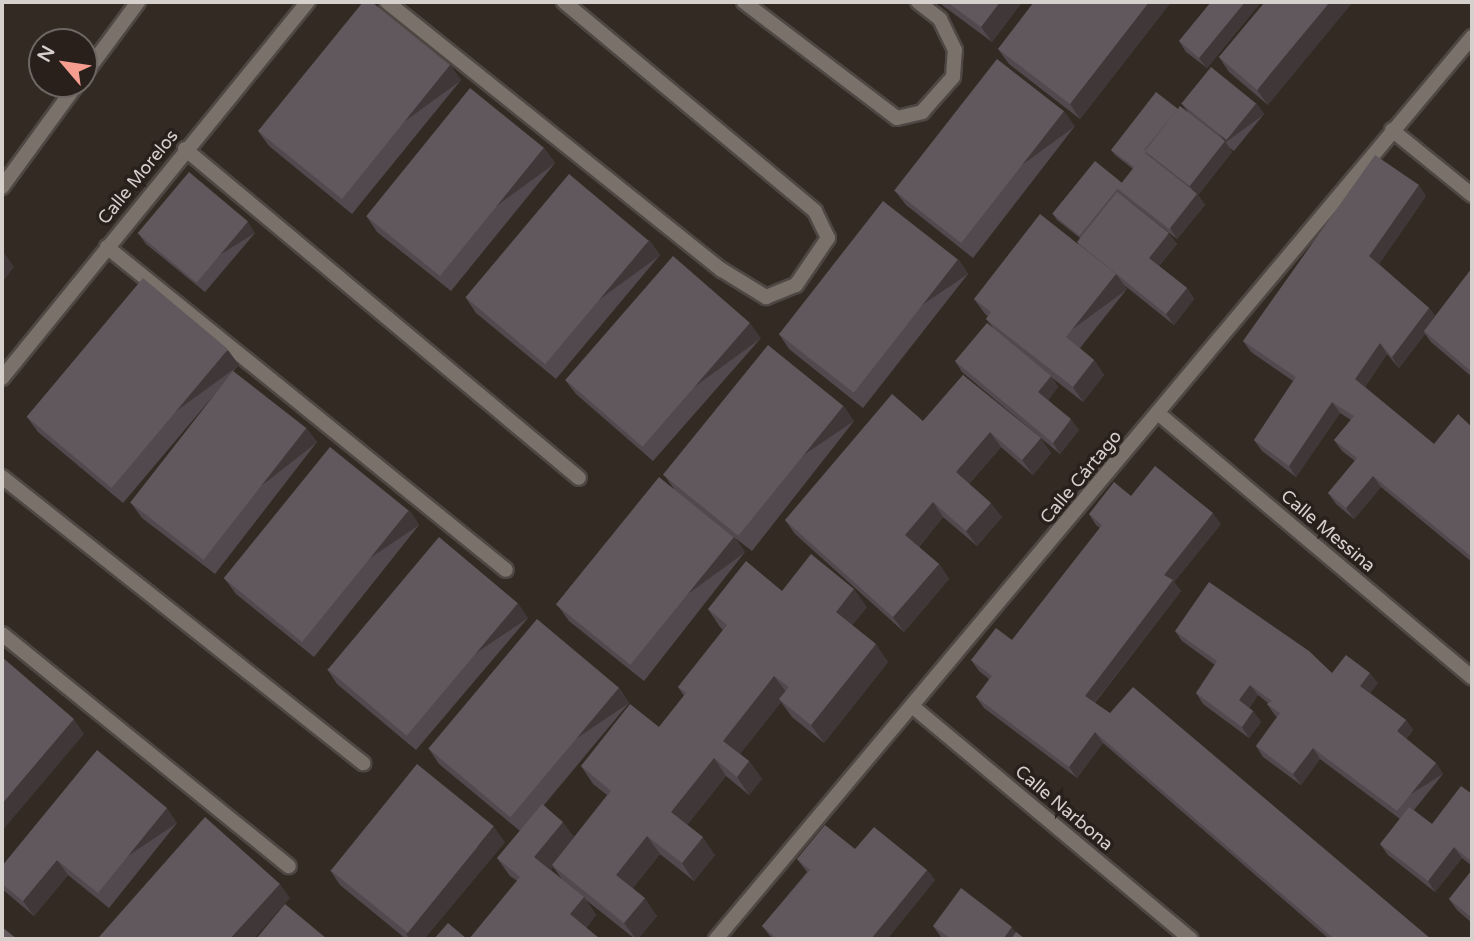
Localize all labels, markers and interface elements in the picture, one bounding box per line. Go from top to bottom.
north arrow [28,28,98,98]
text: N [33,42,60,66]
street label: Calle Morelos [93,125,183,229]
street label: Calle Cártago [1036,426,1126,528]
street label: Calle Messina [1276,485,1380,577]
street label: Calle Narbona [1011,761,1117,855]

